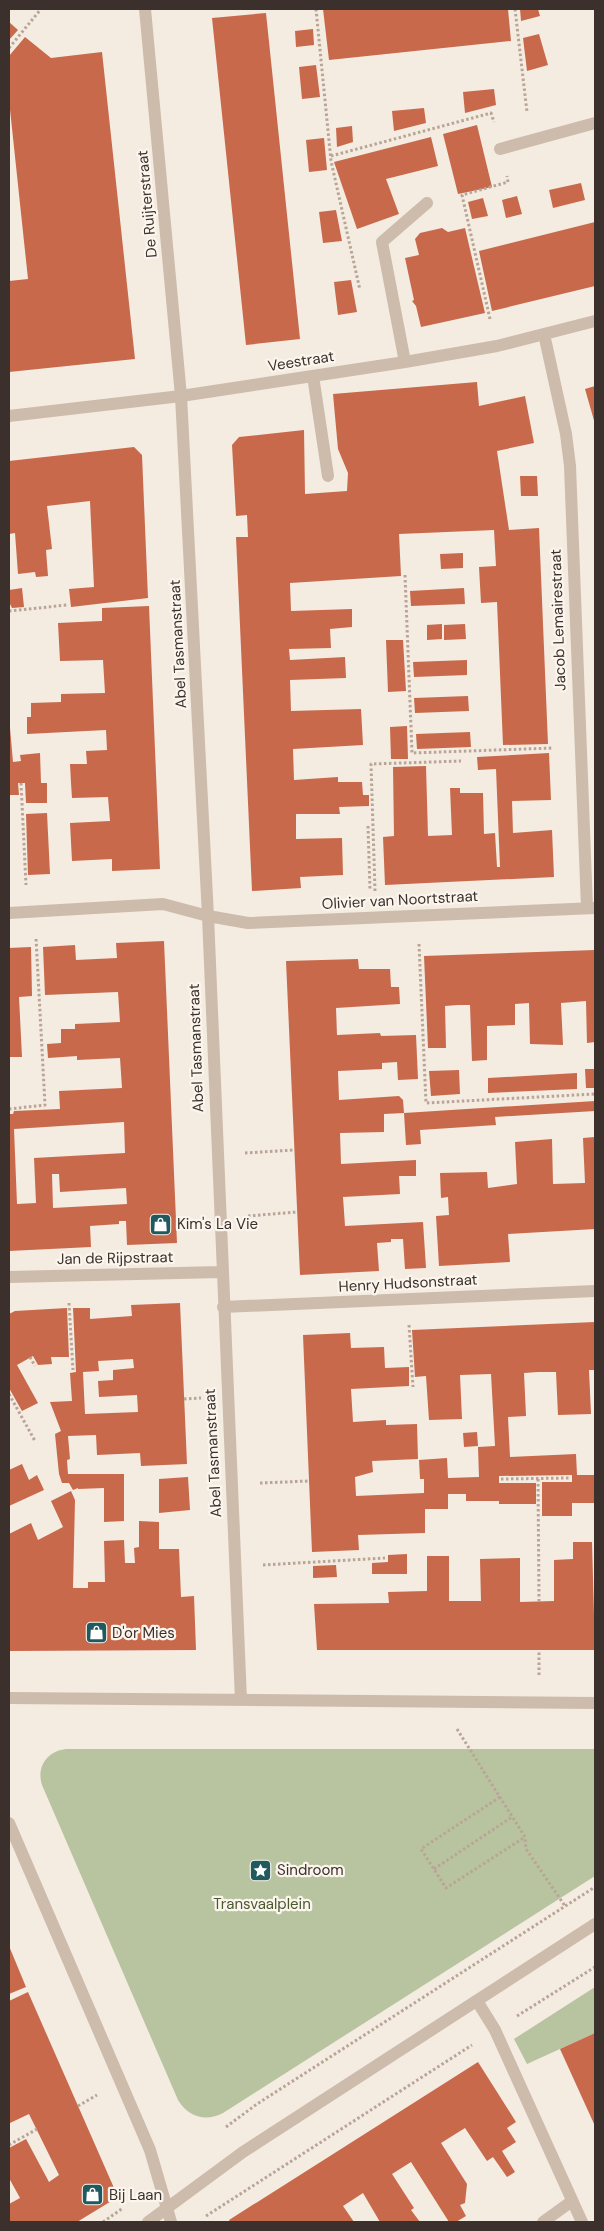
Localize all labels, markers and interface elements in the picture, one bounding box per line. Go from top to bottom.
street label: De Ruijterstraat [132,149,162,259]
street label: Veestraat [266,346,336,376]
street label: Jacob Lemairestraat [546,548,570,691]
street label: Abel Tasmanstraat [165,579,191,709]
street label: Olivier van Noortstraat [321,886,479,914]
street label: Abel Tasmanstraat [184,983,208,1113]
shop icon: Kim's La Vie [149,1212,173,1236]
place label: Kim's La Vie [177,1214,258,1234]
street label: Jan de Rijpstraat [57,1247,173,1269]
street label: Henry Hudsonstraat [338,1269,478,1297]
street label: Abel Tasmanstraat [200,1388,226,1518]
shop icon: D'or Mies [84,1621,108,1645]
place label: D'or Mies [112,1623,175,1643]
place icon: Sindroom [249,1858,273,1882]
place label: Sindroom [277,1860,344,1880]
park label: Transvaalplein [213,1894,311,1914]
shop icon: Bij Laan [81,2183,105,2207]
place label: Bij Laan [109,2185,162,2205]

